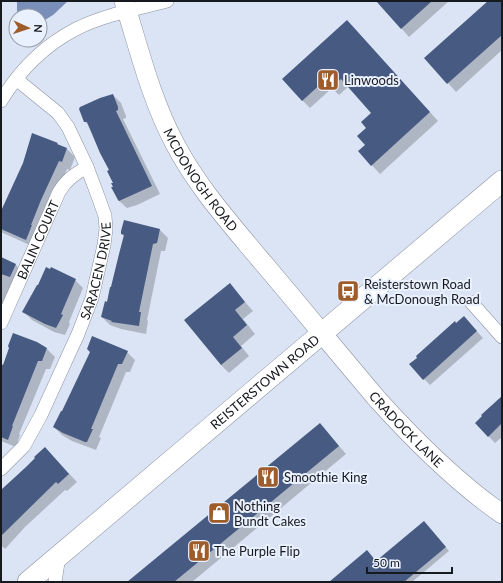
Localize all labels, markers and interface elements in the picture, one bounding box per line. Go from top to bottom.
north arrow [8,8,48,48]
text: N [32,24,45,33]
restaurant icon: Linwoods [315,67,341,93]
place label: Linwoods [344,72,399,88]
street label: MCDONOGH ROAD [160,126,241,235]
street label: BALIN COURT [13,198,62,282]
street label: SARACEN DRIVE [76,221,114,322]
place label: Reisterstown Road & McDonough Road [364,276,480,307]
bus stop icon: Reisterstown Road & McDonough Road [335,278,361,304]
street label: REISTERSTOWN ROAD [207,331,323,432]
street label: CRADOCK LANE [366,388,447,471]
restaurant icon: Smoothie King [255,464,281,490]
place label: Smoothie King [284,469,367,485]
place label: Nothing Bundt Cakes [234,498,306,529]
shop icon: Nothing Bundt Cakes [206,500,232,526]
restaurant icon: The Purple Flip [186,538,212,564]
place label: The Purple Flip [214,543,300,559]
scale bar [367,549,452,575]
text: 50 m [373,555,400,570]

